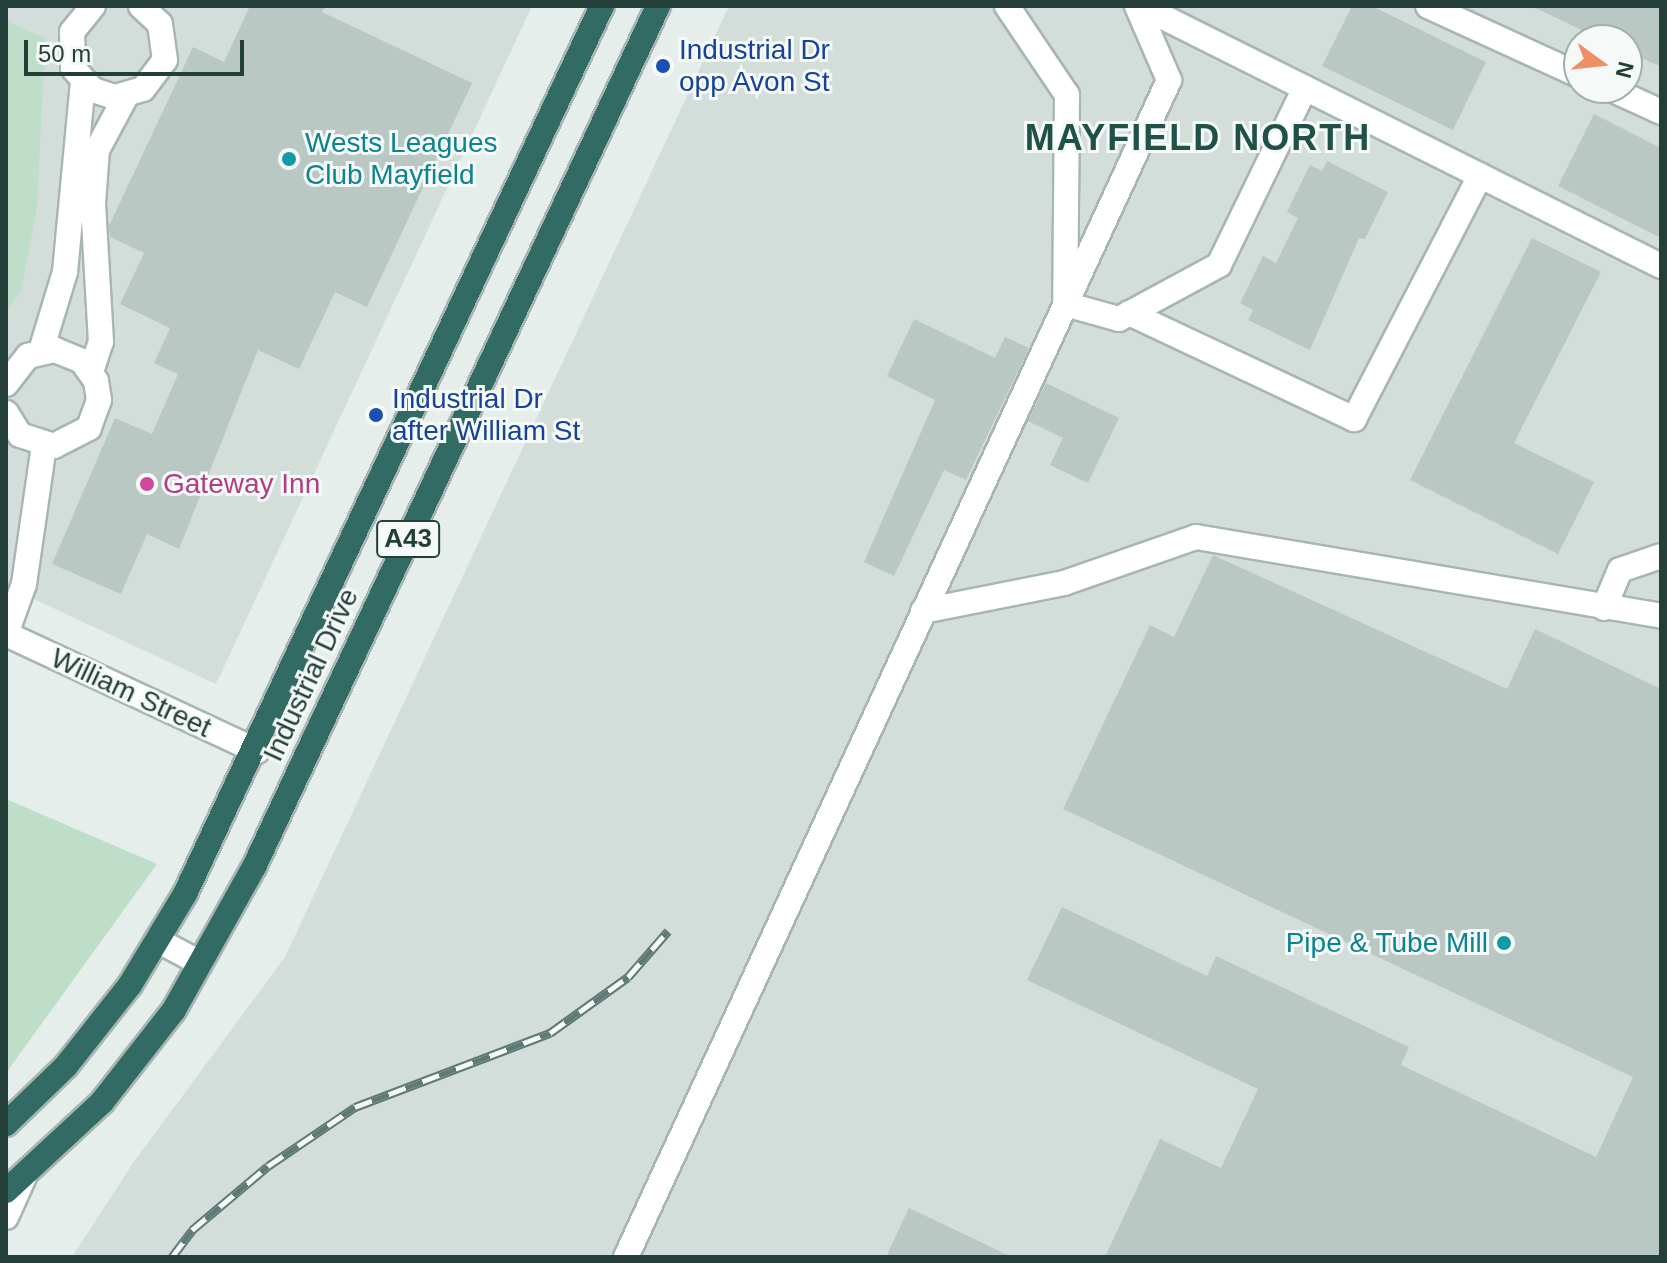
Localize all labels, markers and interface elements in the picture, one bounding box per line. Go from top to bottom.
scale bar [28,24,248,74]
north arrow [1563,24,1643,104]
place label: Industrial Dr opp Avon St [679,33,831,99]
text: 50 m [38,40,91,67]
marker: Industrial Dr opp Avon St [654,57,672,75]
text: N [1611,59,1639,81]
district label: MAYFIELD NORTH [1025,116,1371,160]
place label: Wests Leagues Club Mayfield [305,126,497,192]
marker: Wests Leagues Club Mayfield [280,150,298,168]
place label: Industrial Dr after William St [392,382,580,448]
marker: Industrial Dr after William St [367,406,385,424]
place label: Gateway Inn [163,467,320,501]
marker: Gateway Inn [138,475,156,493]
road number: A43 [376,517,440,561]
street label: Industrial Drive [256,583,366,767]
street label: William Street [46,641,216,745]
place label: Pipe & Tube Mill [1285,926,1488,960]
marker: Pipe & Tube Mill [1495,934,1513,952]

